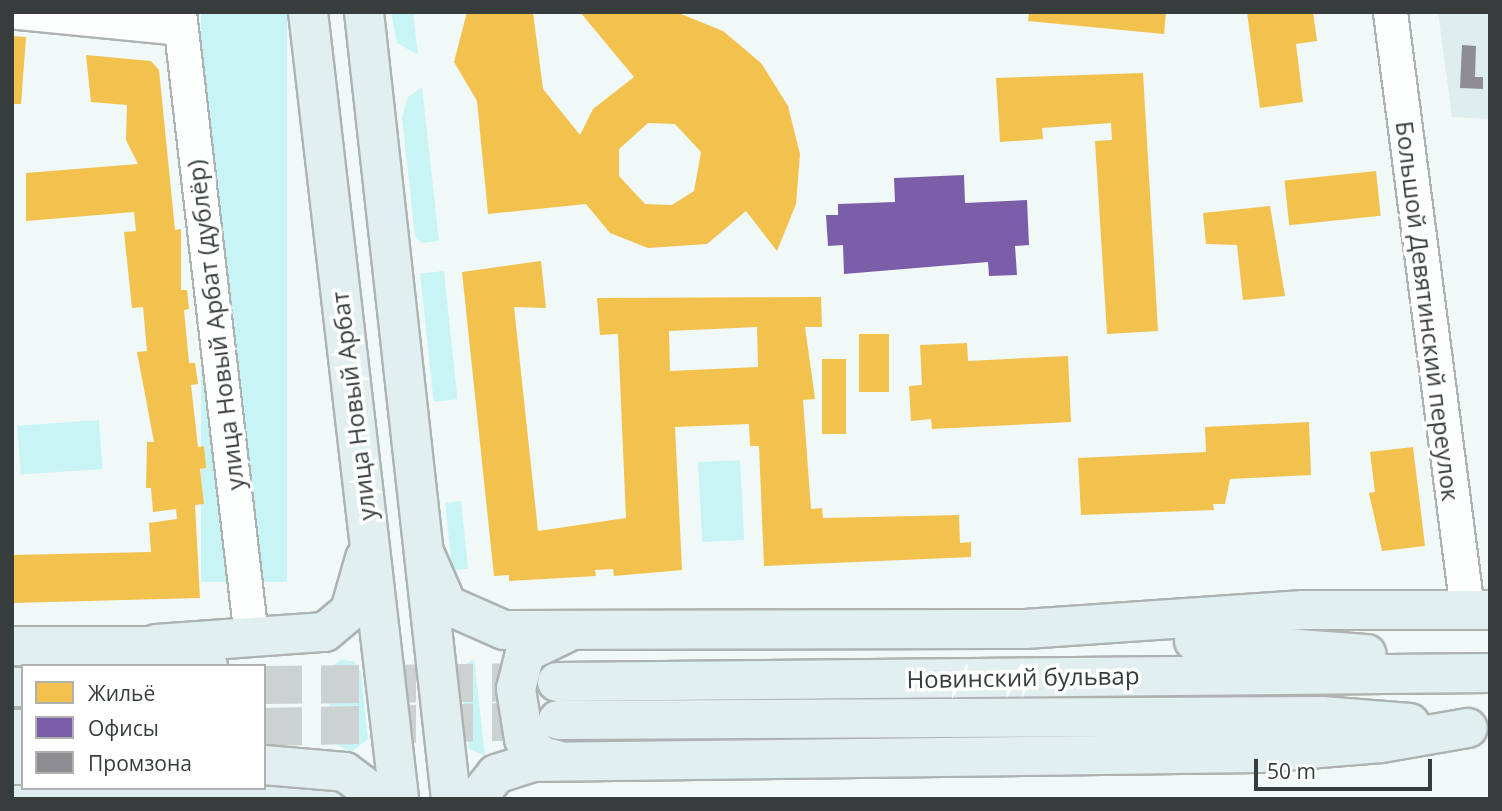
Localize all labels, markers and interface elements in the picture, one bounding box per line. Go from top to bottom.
street label: Большой Девятинский переулок [1390,119,1466,503]
street label: улица Новый Арбат (дублёр) [180,158,250,492]
street label: улица Новый Арбат [325,290,381,522]
street label: Новинский бульвар [906,661,1140,693]
legend [21,664,266,790]
text: Жильё [88,679,155,707]
text: Офисы [88,714,159,742]
scale bar [1257,744,1436,788]
text: Промзона [88,749,192,777]
text: 50 m [1267,757,1316,785]

